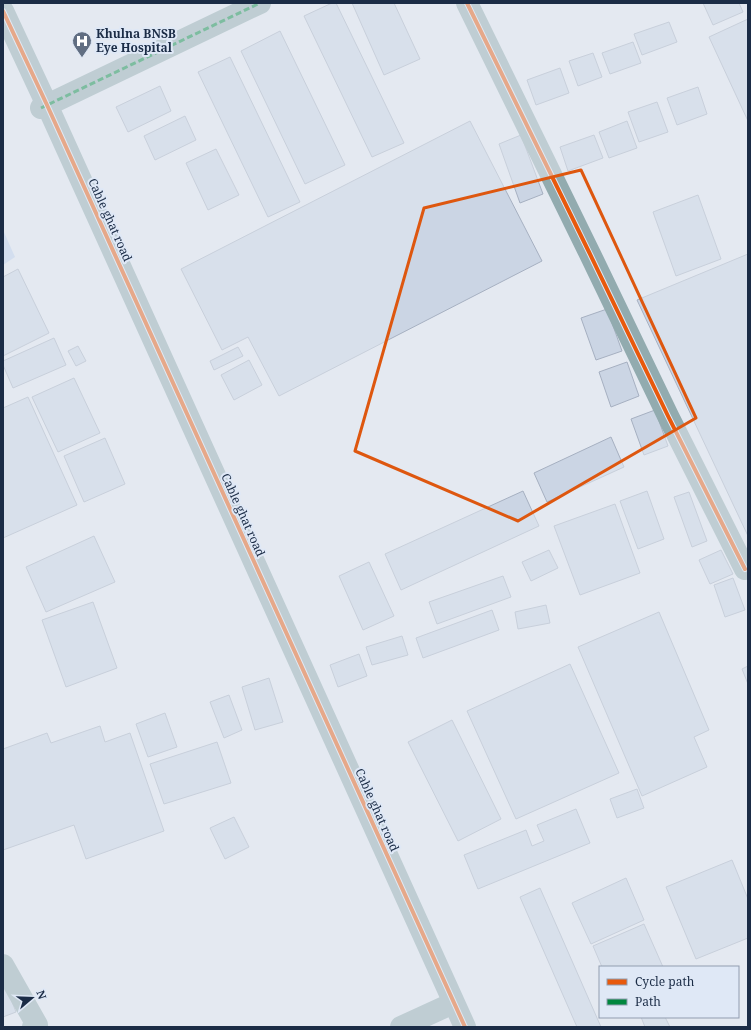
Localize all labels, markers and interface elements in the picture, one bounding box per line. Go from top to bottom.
place label: Khulna BNSB Eye Hospital [96,25,176,56]
hospital icon: Khulna BNSB Eye Hospital [71,30,93,58]
street label: Cable ghat road [84,175,137,265]
street label: Cable ghat road [217,470,270,560]
street label: Cable ghat road [351,765,404,855]
legend [599,966,739,1018]
text: Cycle path [635,973,695,990]
north arrow [12,978,52,1018]
text: N [33,988,51,1001]
text: Path [635,993,661,1010]

